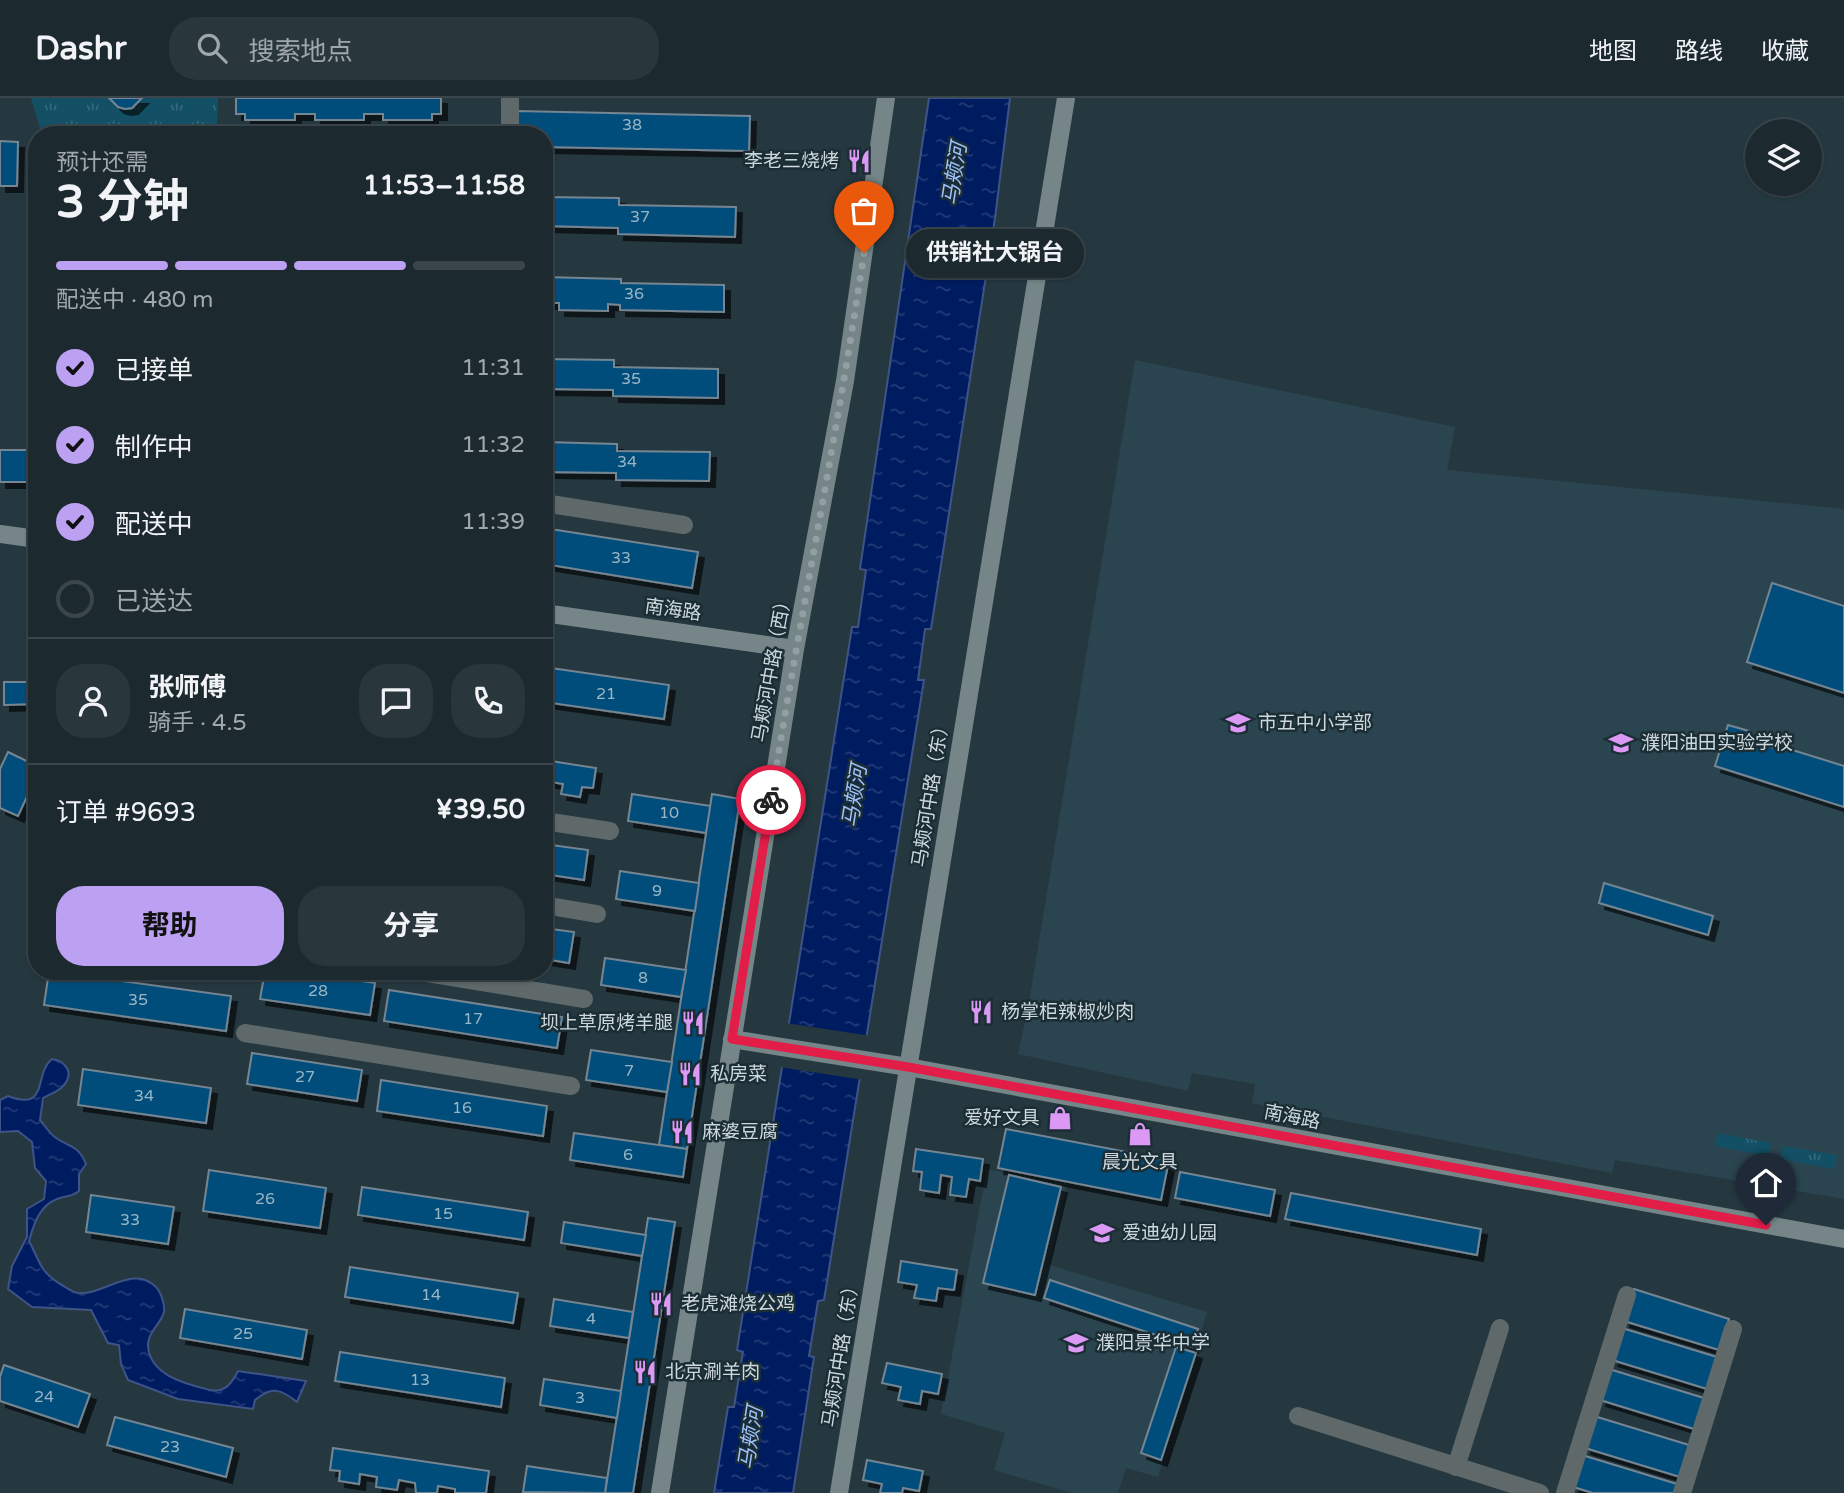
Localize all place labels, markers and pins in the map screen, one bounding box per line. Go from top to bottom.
restaurant icon: 李老三烧烤 [845,147,873,175]
place label: 李老三烧烤 [744,150,839,172]
pin [834,181,894,253]
callout: 供销社大锅台 [906,228,1084,278]
school or university icon: 市五中小学部 [1224,709,1252,737]
place label: 市五中小学部 [1258,712,1372,734]
school or university icon: 濮阳油田实验学校 [1607,729,1635,757]
place label: 濮阳油田实验学校 [1641,732,1793,754]
restaurant icon: 杨掌柜辣椒炒肉 [967,998,995,1026]
place label: 杨掌柜辣椒炒肉 [1001,1001,1134,1023]
restaurant icon: 坝上草原烤羊腿 [679,1009,707,1037]
place label: 坝上草原烤羊腿 [540,1012,673,1034]
restaurant icon: 私房菜 [676,1060,704,1088]
place label: 私房菜 [710,1063,767,1085]
shop icon: 爱好文具 [1046,1104,1074,1132]
place label: 爱好文具 [964,1107,1040,1129]
restaurant icon: 麻婆豆腐 [668,1118,696,1146]
shop icon: 晨光文具 [1126,1120,1154,1148]
place label: 麻婆豆腐 [702,1121,778,1143]
place label: 晨光文具 [1102,1151,1178,1173]
pin [1736,1153,1796,1225]
school or university icon: 爱迪幼儿园 [1088,1219,1116,1247]
place label: 爱迪幼儿园 [1122,1222,1217,1244]
restaurant icon: 老虎滩烧公鸡 [647,1290,675,1318]
place label: 老虎滩烧公鸡 [681,1293,795,1315]
school or university icon: 濮阳景华中学 [1062,1329,1090,1357]
place label: 濮阳景华中学 [1096,1332,1210,1354]
restaurant icon: 北京涮羊肉 [631,1358,659,1386]
place label: 北京涮羊肉 [665,1361,760,1383]

